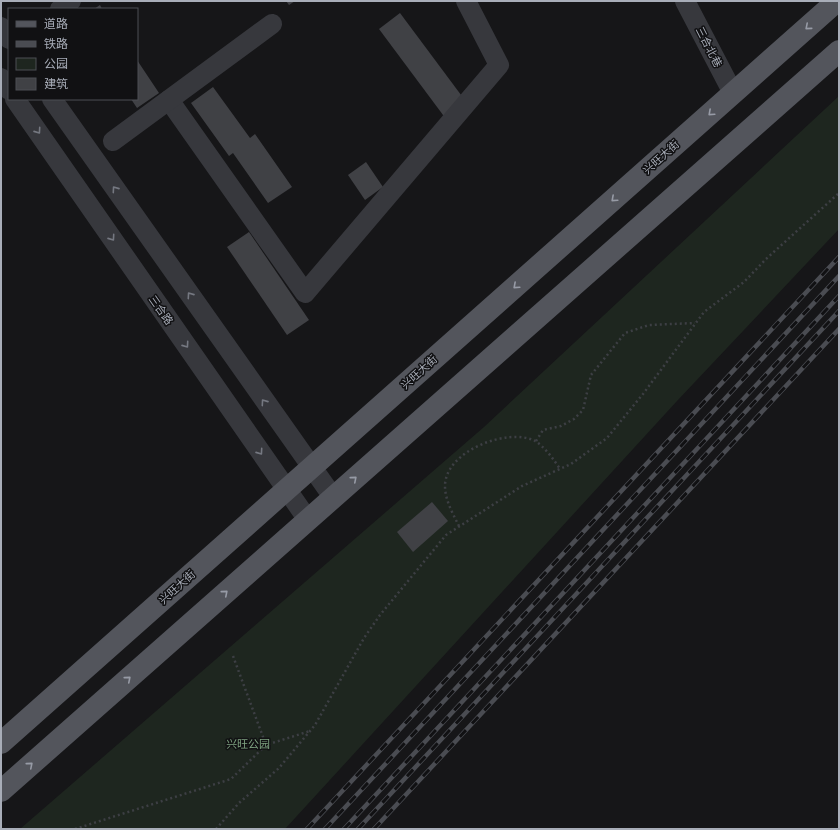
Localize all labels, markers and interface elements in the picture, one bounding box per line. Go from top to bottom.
legend [8,8,138,100]
text: 道路 [44,16,68,33]
one-way arrow [805,22,813,29]
street label: 三合北巷 [692,24,725,70]
text: 铁路 [44,36,68,53]
text: 公园 [44,56,68,73]
text: 建筑 [44,76,68,93]
one-way arrow [708,108,716,116]
one-way arrow [33,127,41,134]
street label: 兴旺大街 [640,137,683,178]
one-way arrow [112,186,120,193]
one-way arrow [611,195,618,202]
one-way arrow [107,234,115,241]
one-way arrow [514,281,521,288]
street label: 三合路 [145,292,176,328]
one-way arrow [188,293,195,300]
one-way arrow [181,341,189,348]
street label: 兴旺大街 [398,352,441,393]
one-way arrow [262,399,269,406]
one-way arrow [255,447,262,454]
one-way arrow [349,476,357,483]
street label: 兴旺大街 [156,567,199,608]
one-way arrow [220,590,228,597]
one-way arrow [123,677,130,684]
park label: 兴旺公园 [226,737,270,752]
one-way arrow [25,762,33,770]

